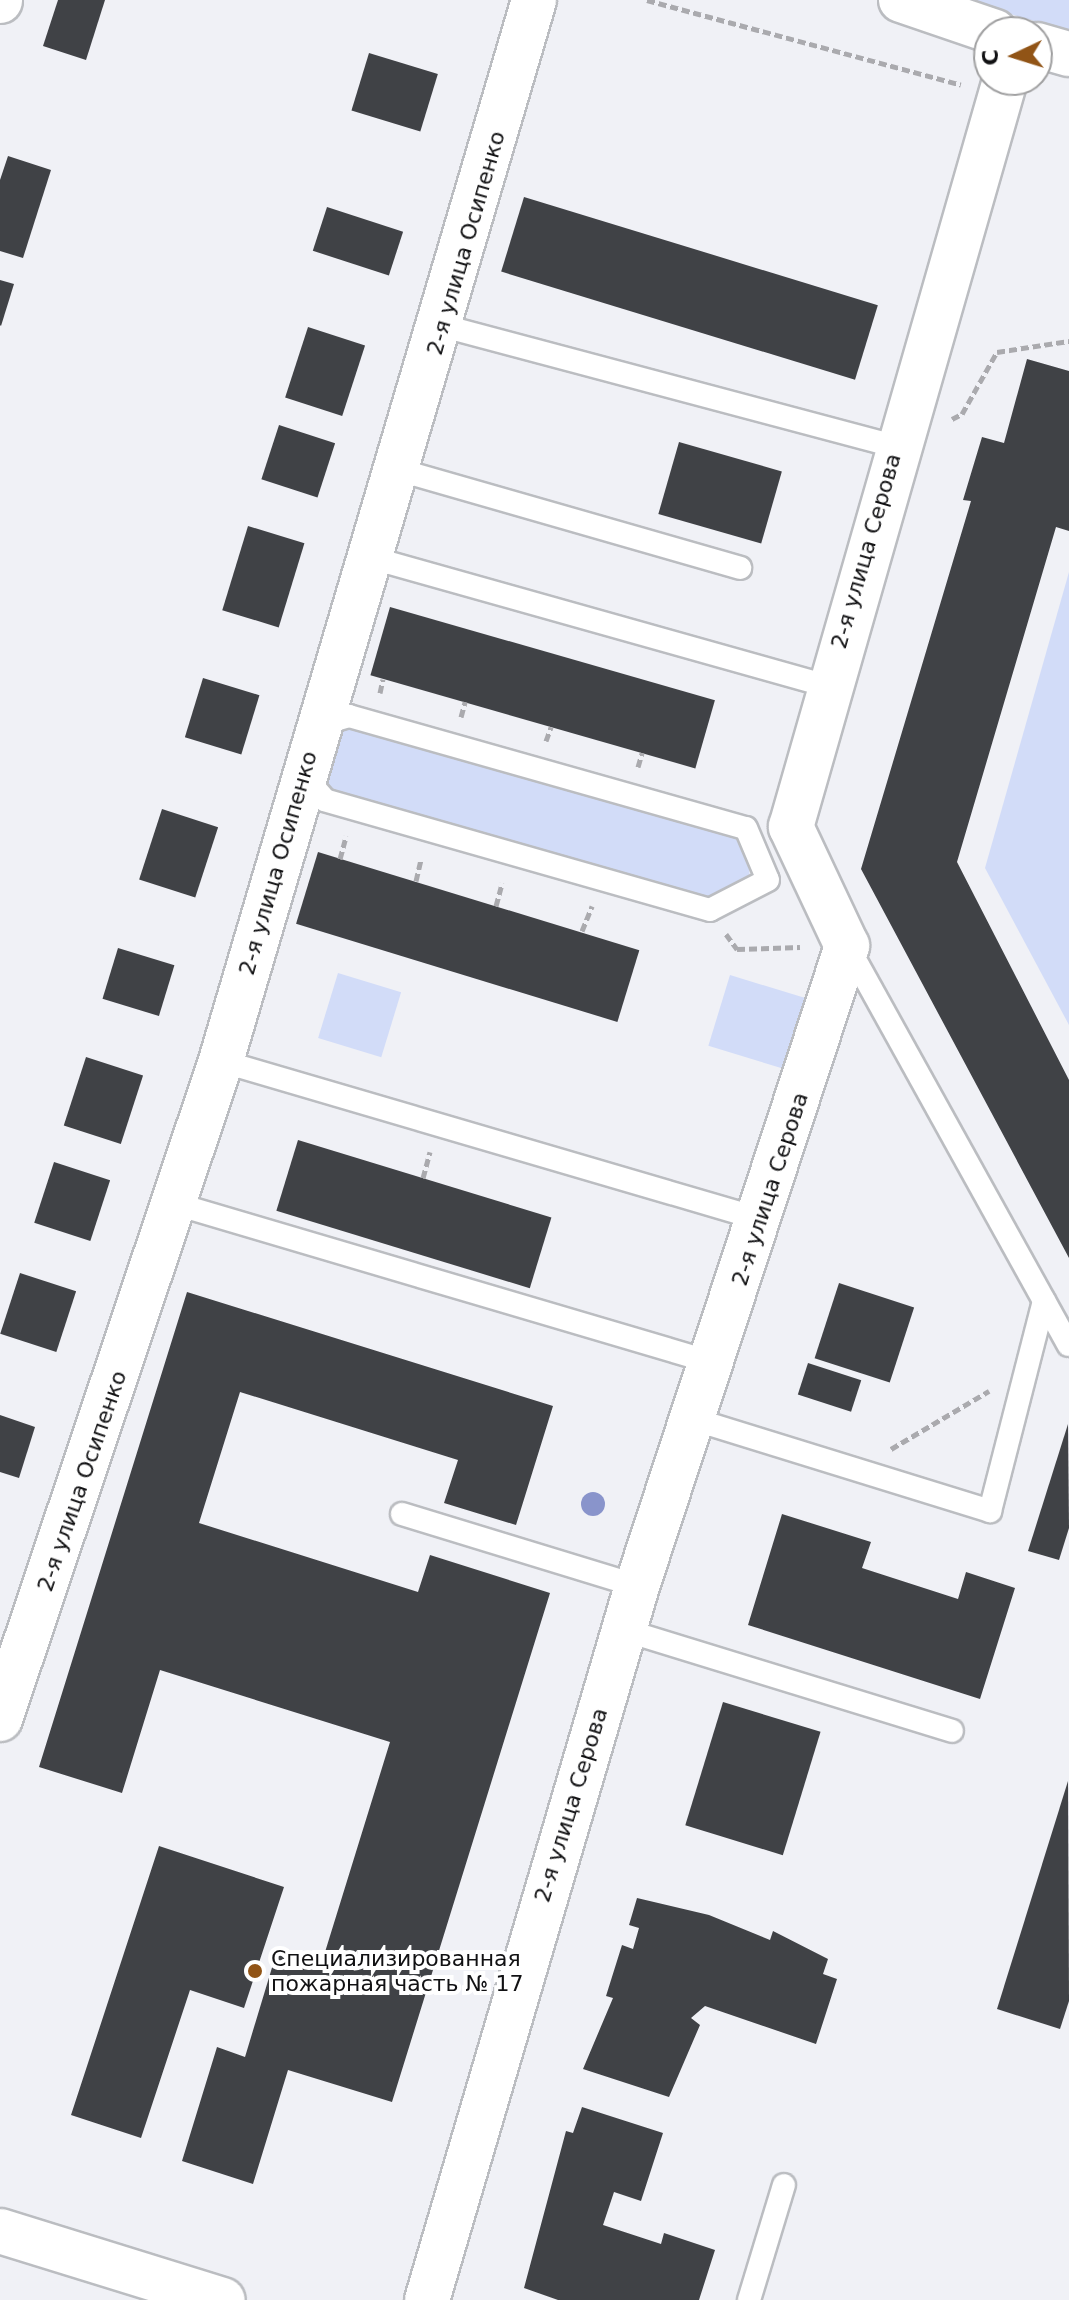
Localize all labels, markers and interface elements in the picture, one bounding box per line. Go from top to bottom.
north arrow [973,16,1053,96]
text: С [978,49,1004,66]
street label: 2-я улица Осипенко [421,128,511,358]
street label: 2-я улица Серова [826,450,906,652]
street label: 2-я улица Осипенко [233,748,323,978]
street label: 2-я улица Серова [726,1089,814,1289]
street label: 2-я улица Осипенко [32,1367,132,1595]
street label: 2-я улица Серова [529,1705,613,1905]
place label: Специализированная пожарная часть № 17 [271,1945,523,1996]
marker: Специализированная пожарная часть № 17 [246,1962,264,1980]

